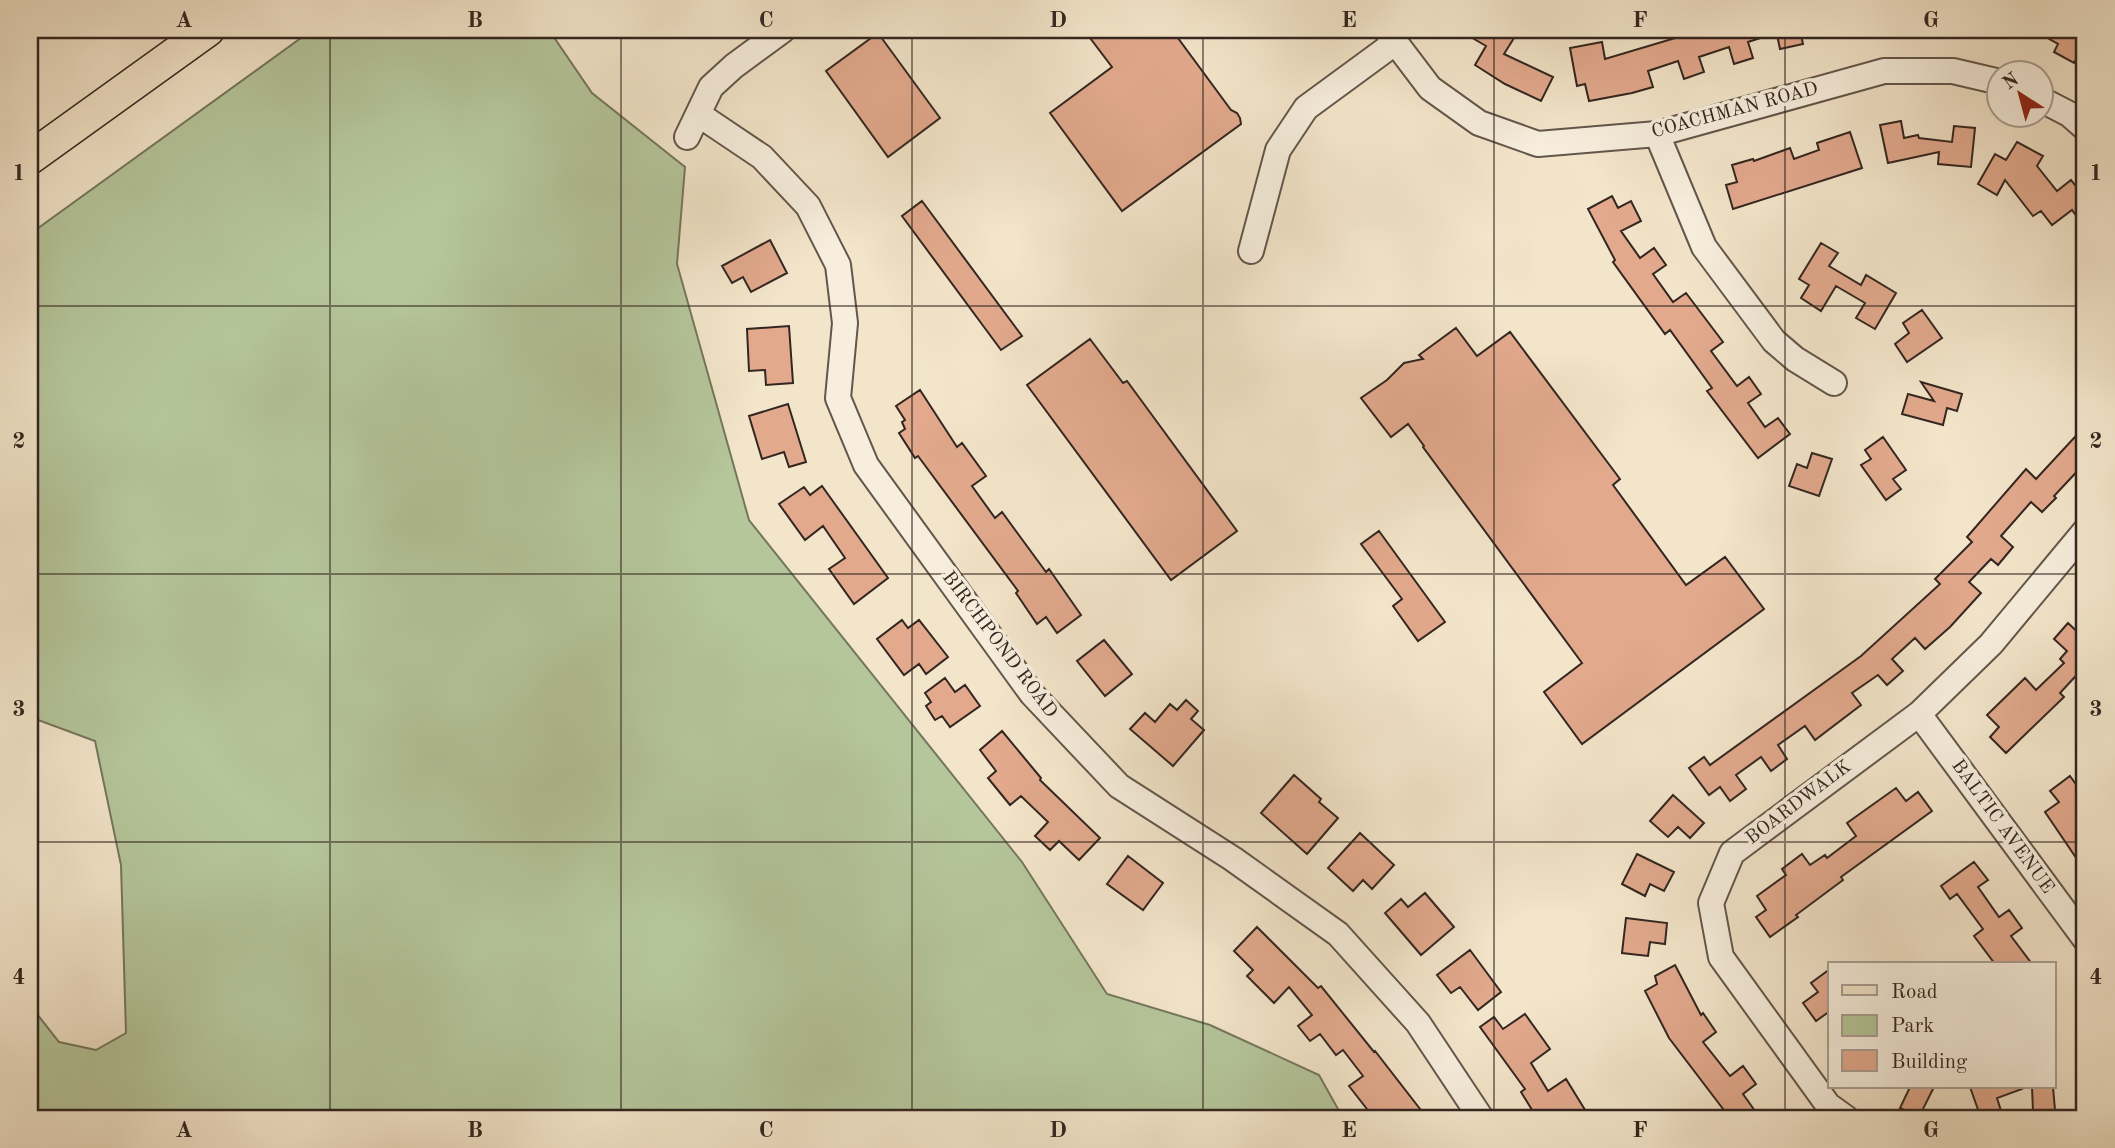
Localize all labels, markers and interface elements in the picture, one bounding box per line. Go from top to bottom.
text: A [175,9,193,32]
text: B [467,9,483,32]
text: C [758,9,774,32]
text: D [1049,9,1067,32]
text: E [1341,9,1357,32]
text: F [1632,9,1648,32]
text: G [1923,9,1939,32]
north arrow [1986,60,2056,130]
text: N [2000,70,2023,94]
street label: COACHMAN ROAD [1650,80,1820,142]
text: 1 [12,162,26,185]
text: 1 [2089,162,2103,185]
text: 2 [12,430,26,453]
text: 2 [2089,430,2103,453]
street label: BIRCHPOND ROAD [938,568,1060,722]
text: 3 [12,698,26,721]
text: 3 [2089,698,2103,721]
street label: BOARDWALK [1743,757,1855,849]
street label: BALTIC AVENUE [1947,757,2057,897]
legend [1828,962,2056,1088]
text: 4 [12,966,26,989]
text: 4 [2089,966,2103,989]
text: Road [1891,982,1938,1003]
text: Park [1891,1016,1934,1037]
text: Building [1891,1052,1968,1073]
text: A [175,1119,193,1142]
text: B [467,1119,483,1142]
text: C [758,1119,774,1142]
text: D [1049,1119,1067,1142]
text: E [1341,1119,1357,1142]
text: F [1632,1119,1648,1142]
text: G [1923,1119,1939,1142]

